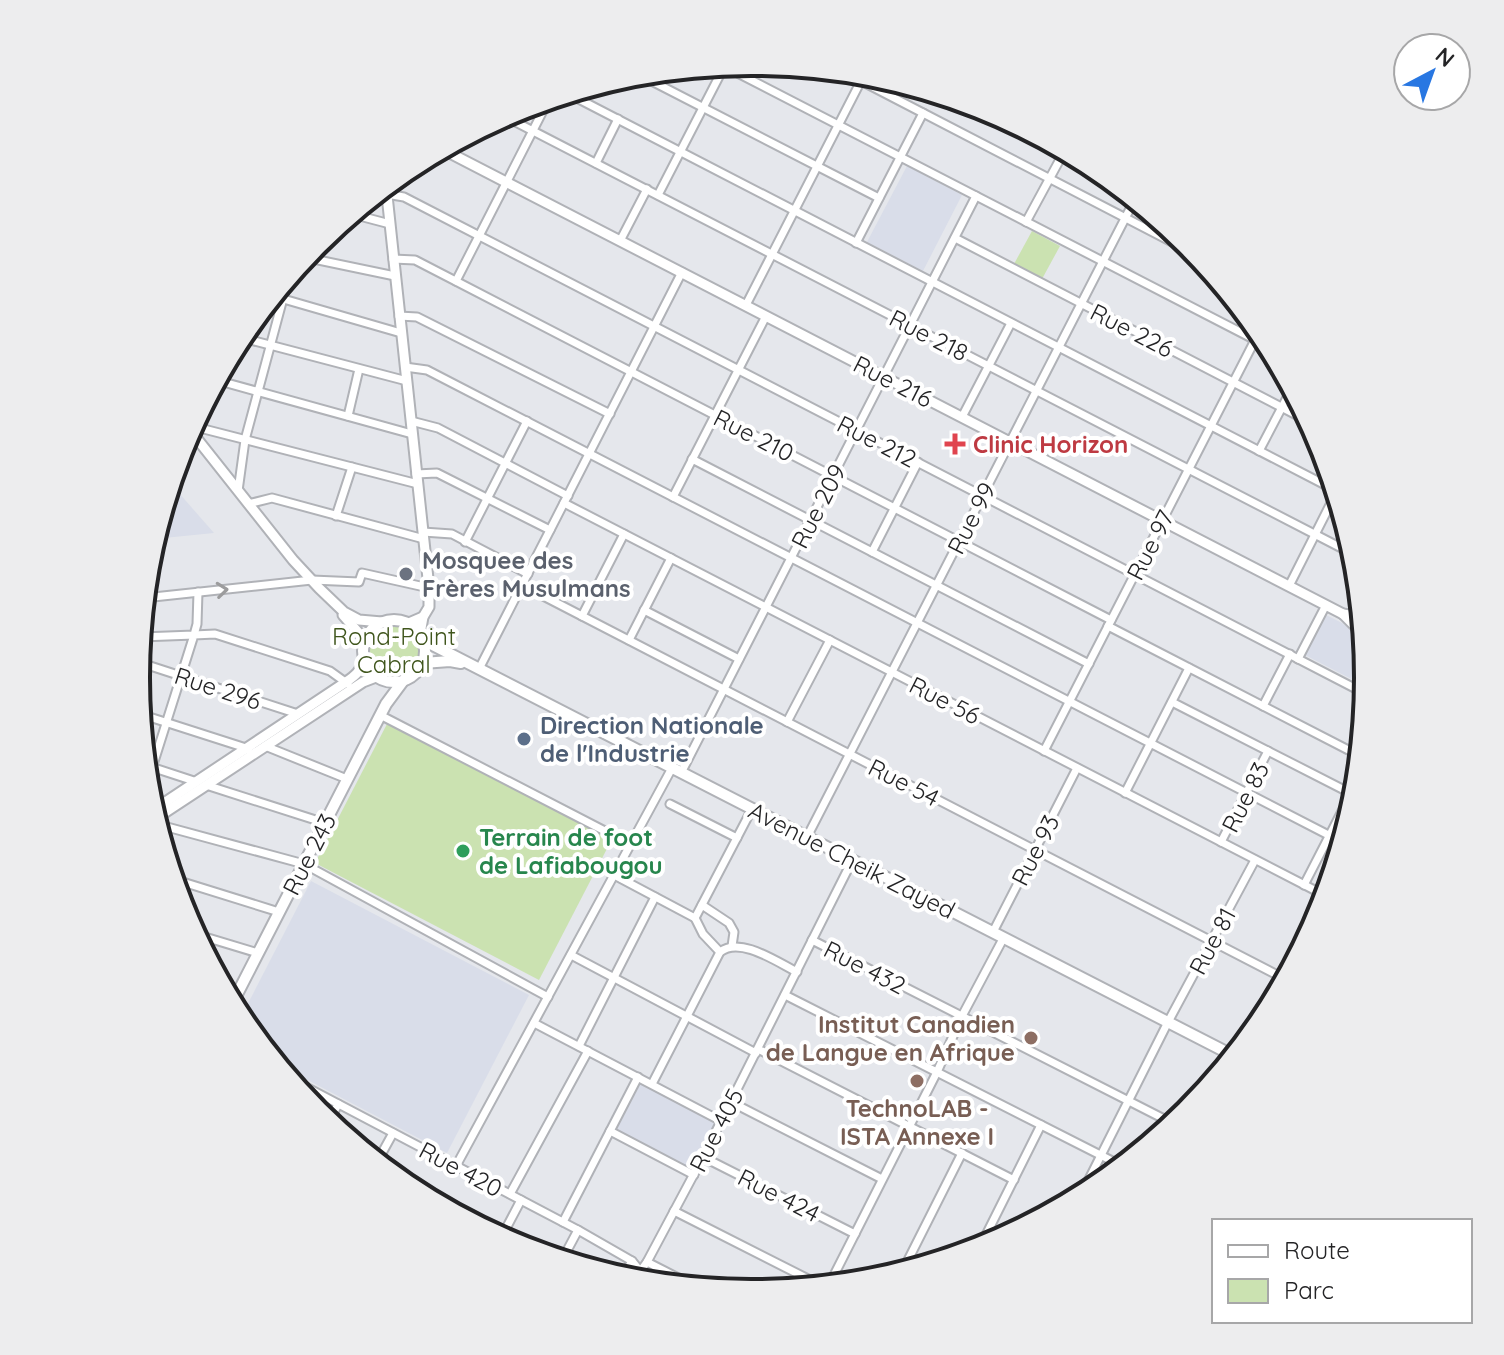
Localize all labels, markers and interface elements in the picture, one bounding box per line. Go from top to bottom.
north arrow [1392,32,1472,112]
text: N [1430,41,1460,73]
street label: Rue 226 [1085,296,1179,364]
street label: Rue 218 [884,302,974,368]
street label: Rue 216 [848,348,938,414]
street label: Rue 210 [709,402,799,468]
street label: Rue 212 [832,408,922,474]
place label: Clinic Horizon [973,429,1128,459]
marker: Clinic Horizon [944,433,966,455]
street label: Rue 209 [784,459,852,553]
street label: Rue 99 [940,477,1002,559]
street label: Rue 97 [1120,505,1180,585]
place label: Mosquee des Frères Musulmans [422,545,631,603]
marker: Mosquee des Frères Musulmans [397,565,415,583]
one-way arrow [216,581,229,598]
park label: Rond-Point Cabral [332,621,456,679]
street label: Rue 296 [171,660,265,716]
street label: Rue 56 [905,669,986,731]
place label: Direction Nationale de l'Industrie [540,710,764,768]
marker: Direction Nationale de l'Industrie [515,730,533,748]
street label: Rue 54 [864,752,944,812]
street label: Rue 83 [1215,757,1275,837]
street label: Avenue Cheik Zayed [744,795,960,925]
street label: Rue 243 [276,808,342,900]
street label: Rue 93 [1004,810,1066,890]
place label: Terrain de foot de Lafiabougou [479,822,663,880]
marker: Terrain de foot de Lafiabougou [454,842,472,860]
street label: Rue 81 [1182,902,1242,980]
street label: Rue 432 [819,934,911,1000]
place label: Institut Canadien de Langue en Afrique [766,1009,1015,1067]
marker: Institut Canadien de Langue en Afrique [1022,1029,1040,1047]
marker: TechnoLAB - ISTA Annexe I [908,1072,926,1090]
street label: Rue 405 [682,1083,750,1177]
place label: TechnoLAB - ISTA Annexe I [840,1093,994,1151]
street label: Rue 420 [414,1135,508,1203]
street label: Rue 424 [733,1162,825,1228]
legend [1212,1219,1472,1323]
text: Route [1284,1235,1350,1265]
text: Parc [1284,1275,1334,1305]

